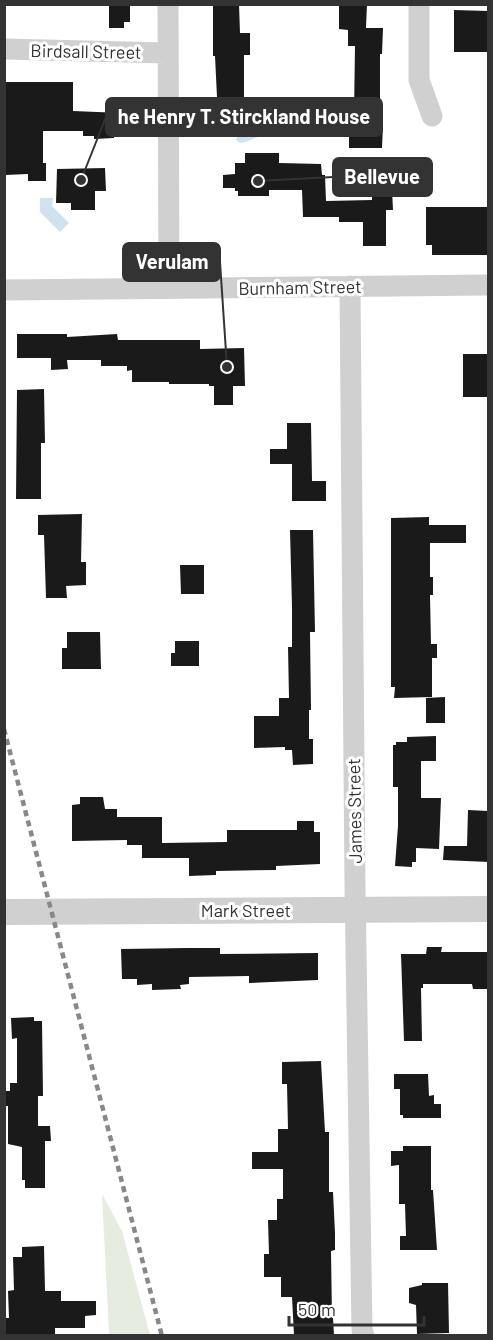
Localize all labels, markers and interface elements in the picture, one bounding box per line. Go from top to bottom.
street label: Birdsall Street [30,39,142,63]
callout: he Henry T. Stirckland House [106,98,382,136]
text: he Henry T. Stirckland House [118,104,370,128]
callout: Bellevue [333,158,432,196]
text: Bellevue [344,164,420,188]
callout: Verulam [123,243,220,281]
text: Verulam [136,249,208,273]
street label: Burnham Street [238,275,362,299]
street label: James Street [342,758,366,864]
street label: Mark Street [201,899,291,921]
scale bar [289,1289,424,1327]
text: 50 m [298,1298,336,1320]

